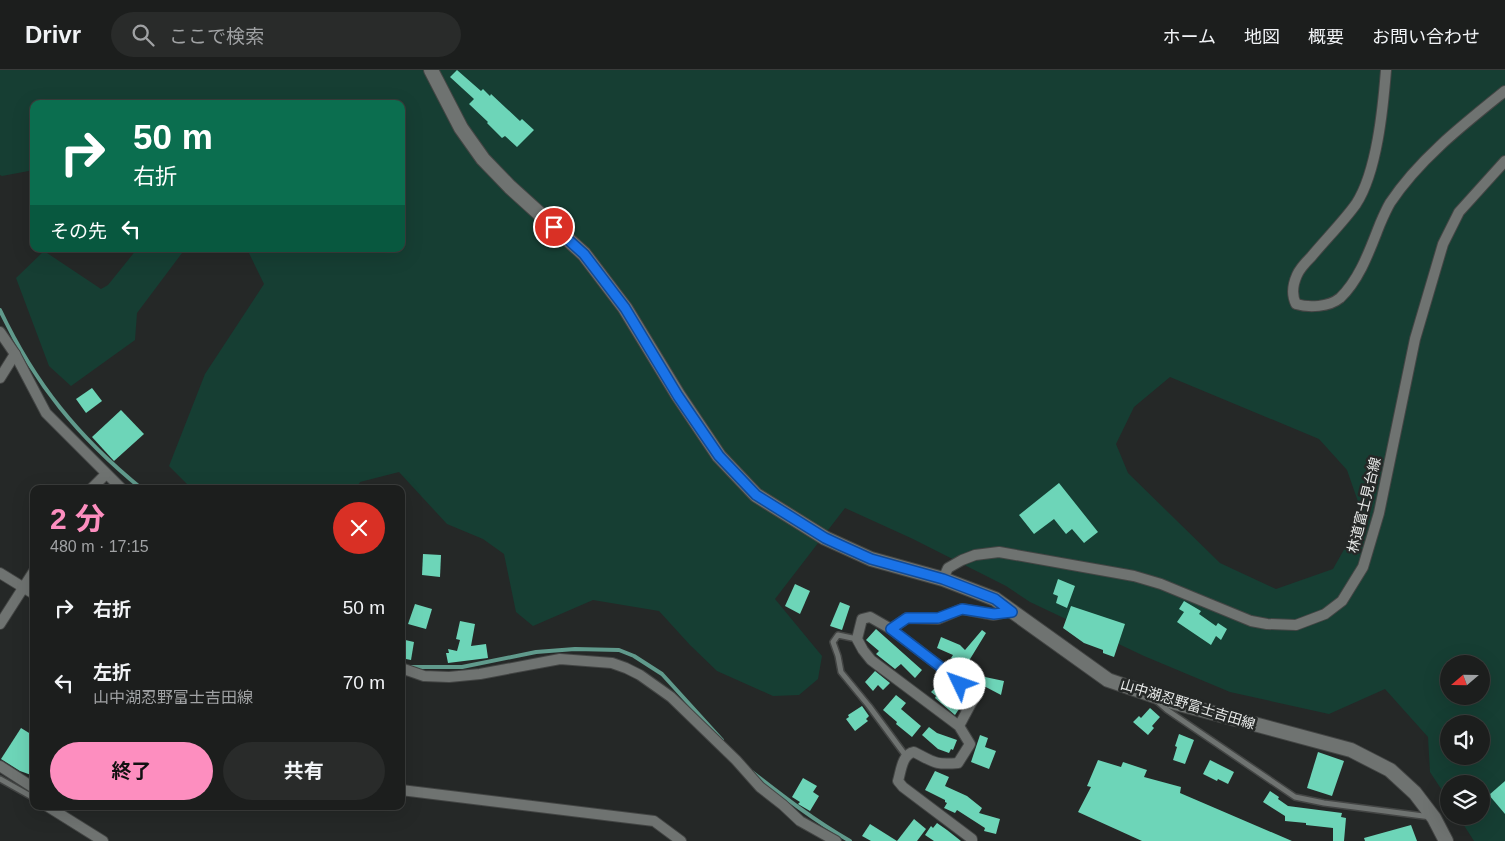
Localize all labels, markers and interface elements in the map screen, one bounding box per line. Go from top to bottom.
search box [111,12,461,57]
text: Drivr [25,21,81,48]
icon: search [129,21,157,49]
text: ここで検索 [169,26,264,47]
text: ホーム [1163,27,1216,47]
text: 地図 [1244,27,1280,47]
text: 概要 [1308,27,1344,47]
text: お問い合わせ [1372,27,1480,47]
text: 50 m [133,117,213,156]
icon: right [50,120,115,185]
text: 右折 [133,164,177,189]
pin [533,206,575,248]
icon: arrive [540,213,568,241]
icon: left [117,215,145,243]
text: その先 [50,221,107,242]
street label: 林道富士見台線 [1344,456,1384,554]
text: 2 分 [50,502,105,535]
button: close [333,502,385,554]
text: 480 m · 17:15 [50,538,149,555]
icon: right [50,594,78,622]
text: 50 m [343,597,385,618]
text: 右折 [93,599,131,620]
north arrow [1440,655,1490,705]
map controls [1440,655,1490,825]
position arrow [933,657,985,709]
text: 左折 [93,662,131,683]
icon: left [50,669,78,697]
text: 70 m [343,672,385,693]
street label: 山中湖忍野富士吉田線 [1119,676,1257,732]
text: 山中湖忍野富士吉田線 [93,689,253,706]
button: sound [1440,715,1490,765]
button: 終了 [50,742,213,800]
button: 共有 [223,742,385,800]
button: layers [1440,775,1490,825]

